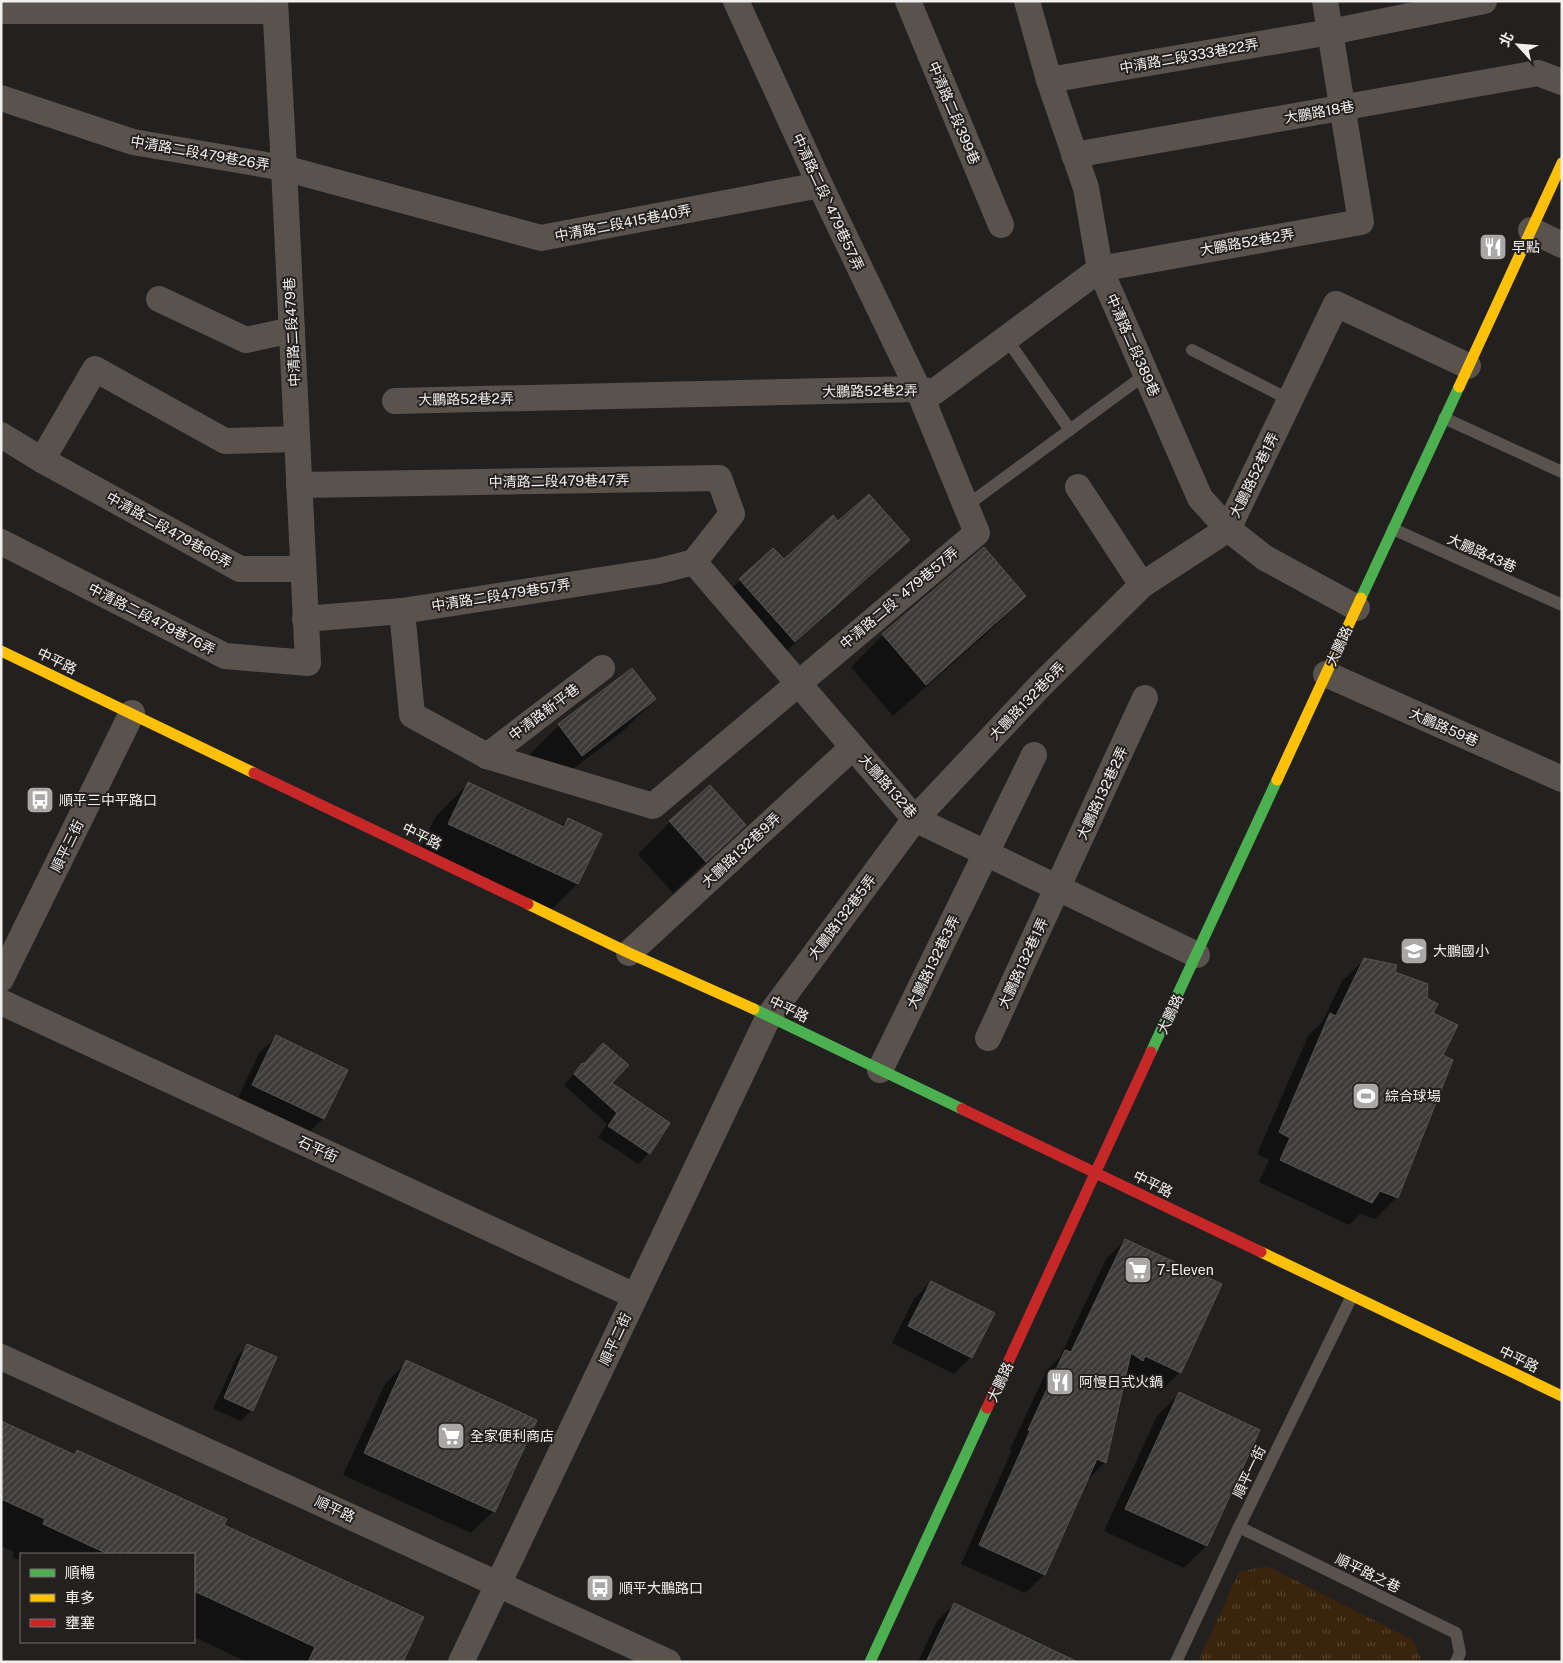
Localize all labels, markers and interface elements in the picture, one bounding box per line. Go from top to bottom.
north arrow [1493,20,1543,70]
text: 北 [1496,30,1517,49]
street label: 中清路二段333巷22弄 [1118,36,1260,76]
street label: 中清路二段399巷 [925,59,983,167]
street label: 大鵬路18巷 [1283,98,1355,126]
street label: 中清路二段ˋ479巷57弄 [789,131,867,273]
street label: 中清路二段479巷26弄 [129,133,271,173]
street label: 中清路二段415巷40弄 [553,202,693,244]
street label: 大鵬路52巷2弄 [1199,226,1295,258]
restaurant icon: 早點 [1478,232,1508,262]
place label: 早點 [1512,239,1540,255]
street label: 中清路二段479巷 [281,277,303,387]
street label: 中清路二段389巷 [1103,291,1163,399]
street label: 大鵬路52巷2弄 [822,382,918,400]
street label: 大鵬路52巷2弄 [418,390,514,408]
street label: 大鵬路52巷1弄 [1226,430,1282,520]
street label: 中清路二段479巷47弄 [488,472,630,490]
street label: 中清路二段479巷66弄 [103,489,235,571]
street label: 大鵬路43巷 [1445,531,1519,575]
street label: 中清路二段ˋ479巷57弄 [837,544,961,652]
street label: 中清路二段479巷57弄 [430,576,572,614]
street label: 中清路二段479巷76弄 [86,580,218,658]
street label: 大鵬路 [1323,624,1355,668]
street label: 中平路 [35,645,79,677]
street label: 大鵬路132巷6弄 [986,659,1068,743]
street label: 中清路新平巷 [506,680,582,744]
street label: 大鵬路59巷 [1407,705,1481,749]
street label: 大鵬路132巷2弄 [1073,744,1131,842]
street label: 大鵬路132巷 [856,751,920,821]
bus stop icon: 順平三中平路口 [25,785,55,815]
place label: 順平三中平路口 [59,792,157,808]
street label: 大鵬路132巷9弄 [698,810,784,890]
street label: 順平三街 [48,817,86,875]
street label: 中平路 [400,820,444,852]
street label: 大鵬路132巷5弄 [805,872,879,962]
street label: 大鵬路132巷3弄 [904,913,962,1011]
street label: 大鵬路132巷1弄 [995,915,1051,1011]
school or university icon: 大鵬國小 [1399,936,1429,966]
place label: 大鵬國小 [1433,943,1489,959]
street label: 大鵬路 [1154,992,1186,1036]
street label: 中平路 [767,993,811,1025]
sports icon: 綜合球場 [1351,1081,1381,1111]
place label: 綜合球場 [1385,1088,1441,1104]
street label: 石平街 [296,1133,340,1165]
street label: 中平路 [1131,1168,1175,1200]
supermarket icon: 7-Eleven [1123,1255,1153,1285]
place label: 7-Eleven [1157,1262,1214,1278]
street label: 順平二街 [596,1310,634,1368]
street label: 中平路 [1497,1343,1541,1375]
street label: 大鵬路 [984,1360,1016,1404]
restaurant icon: 阿慢日式火鍋 [1045,1367,1075,1397]
place label: 阿慢日式火鍋 [1079,1374,1163,1390]
supermarket icon: 全家便利商店 [436,1421,466,1451]
place label: 全家便利商店 [470,1428,554,1444]
street label: 順平一街 [1230,1443,1268,1501]
street label: 順平路 [313,1493,357,1525]
street label: 順平路之巷 [1333,1550,1403,1596]
legend [20,1553,195,1643]
text: 順暢 [65,1564,95,1581]
bus stop icon: 順平大鵬路口 [585,1573,615,1603]
place label: 順平大鵬路口 [619,1580,703,1596]
text: 車多 [65,1589,95,1606]
text: 壅塞 [65,1614,95,1631]

